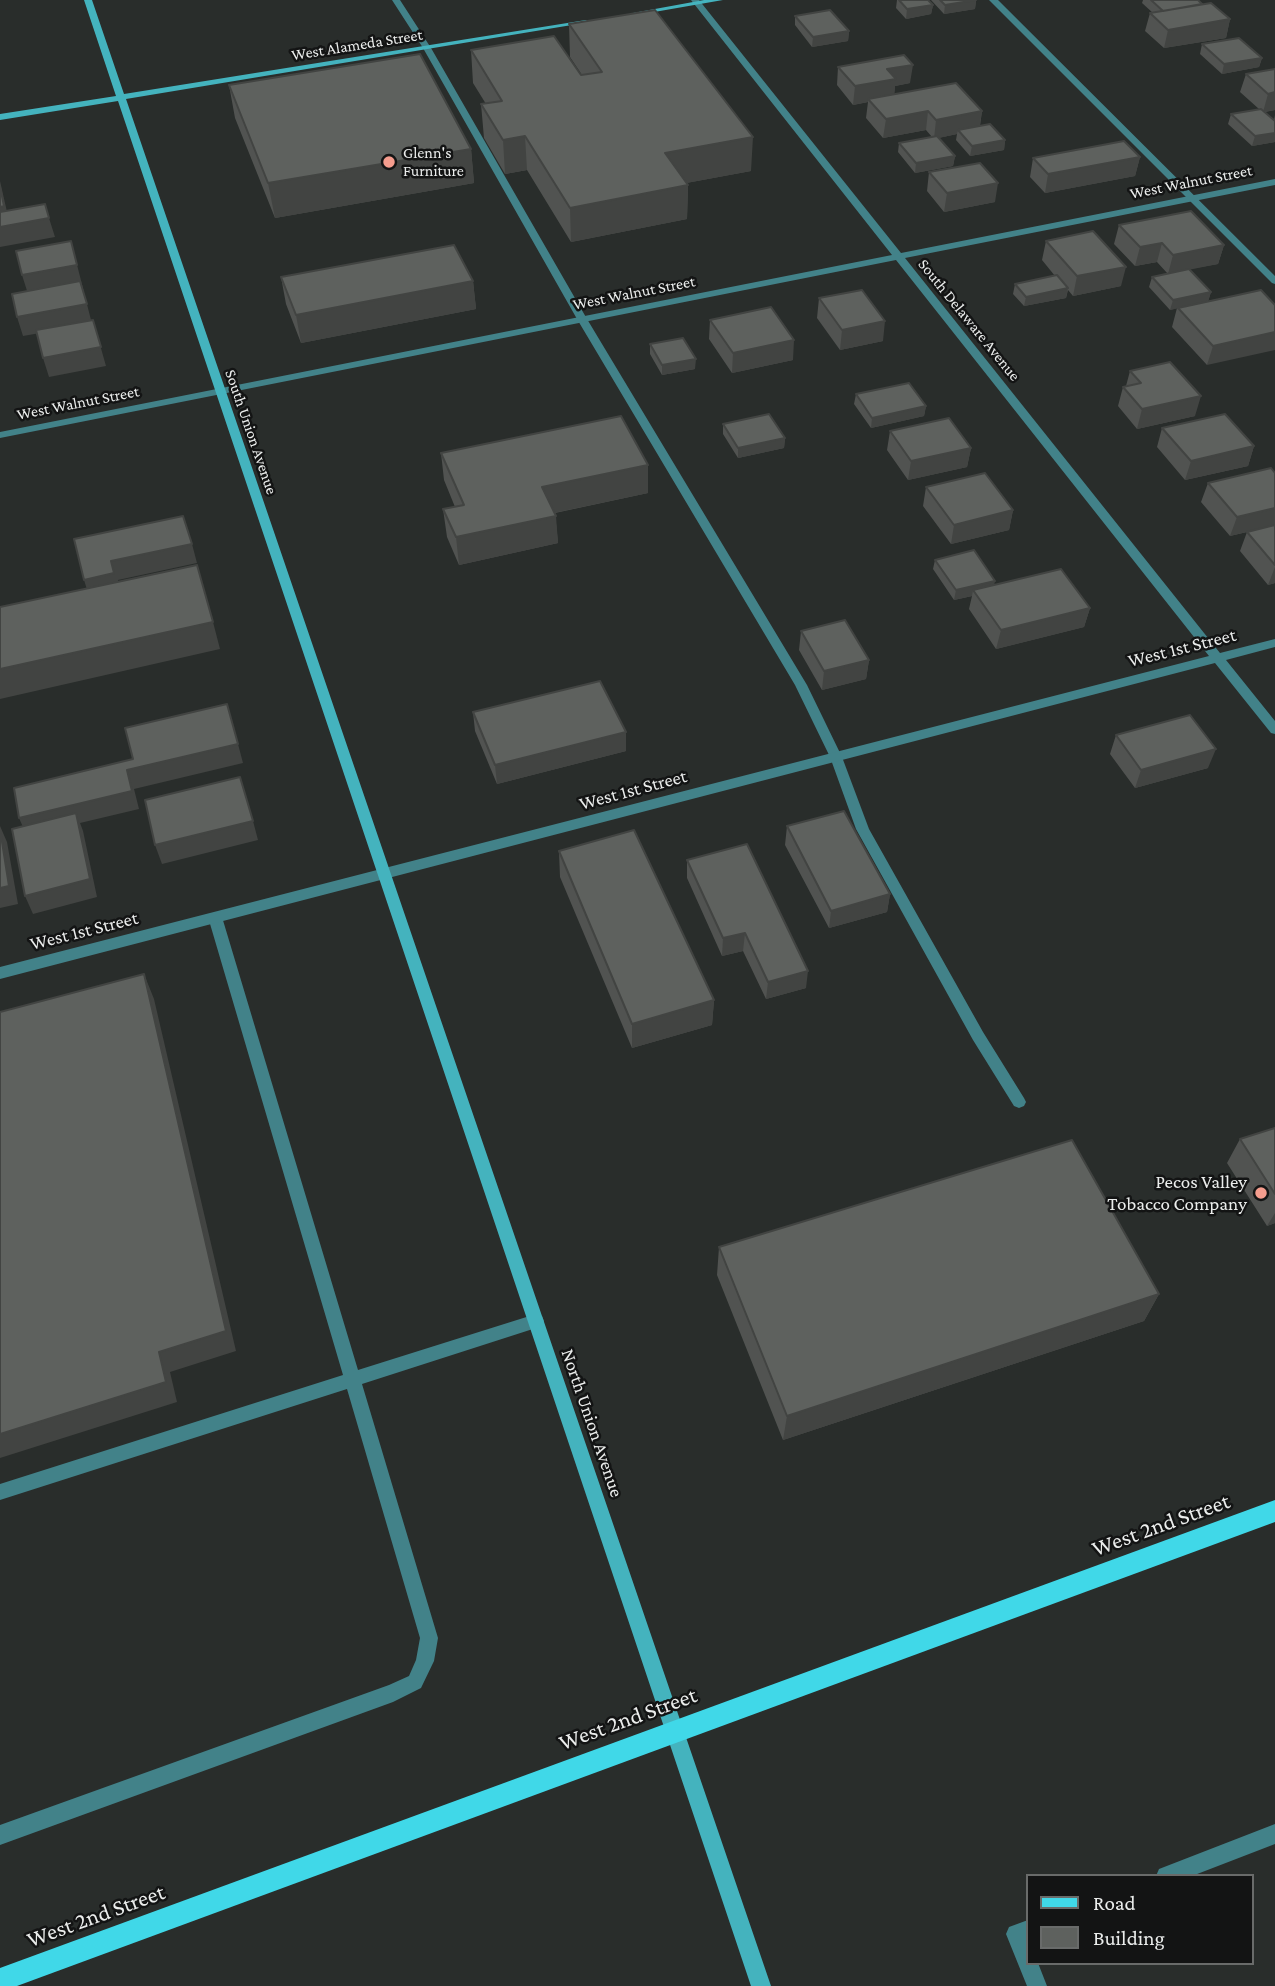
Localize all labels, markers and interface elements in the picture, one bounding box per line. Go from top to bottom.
street label: West Alameda Street [290,25,424,65]
place label: Glenn's Furniture [403,143,464,181]
marker: Glenn's Furniture [381,154,397,170]
street label: West Walnut Street [1128,161,1254,203]
street label: South Delaware Avenue [914,255,1024,385]
street label: West Walnut Street [571,272,697,314]
street label: South Union Avenue [221,367,281,497]
street label: West Walnut Street [15,382,141,424]
street label: West 1st Street [1126,624,1238,672]
street label: West 1st Street [577,765,689,815]
street label: West 1st Street [28,907,140,955]
place label: Pecos Valley Tobacco Company [1107,1171,1247,1215]
marker: Pecos Valley Tobacco Company [1253,1185,1269,1201]
street label: North Union Avenue [556,1346,628,1500]
street label: West 2nd Street [1088,1487,1234,1563]
street label: West 2nd Street [555,1681,701,1757]
legend [1026,1874,1254,1965]
street label: West 2nd Street [23,1878,169,1954]
text: Road [1093,1891,1136,1915]
text: Building [1093,1926,1165,1950]

